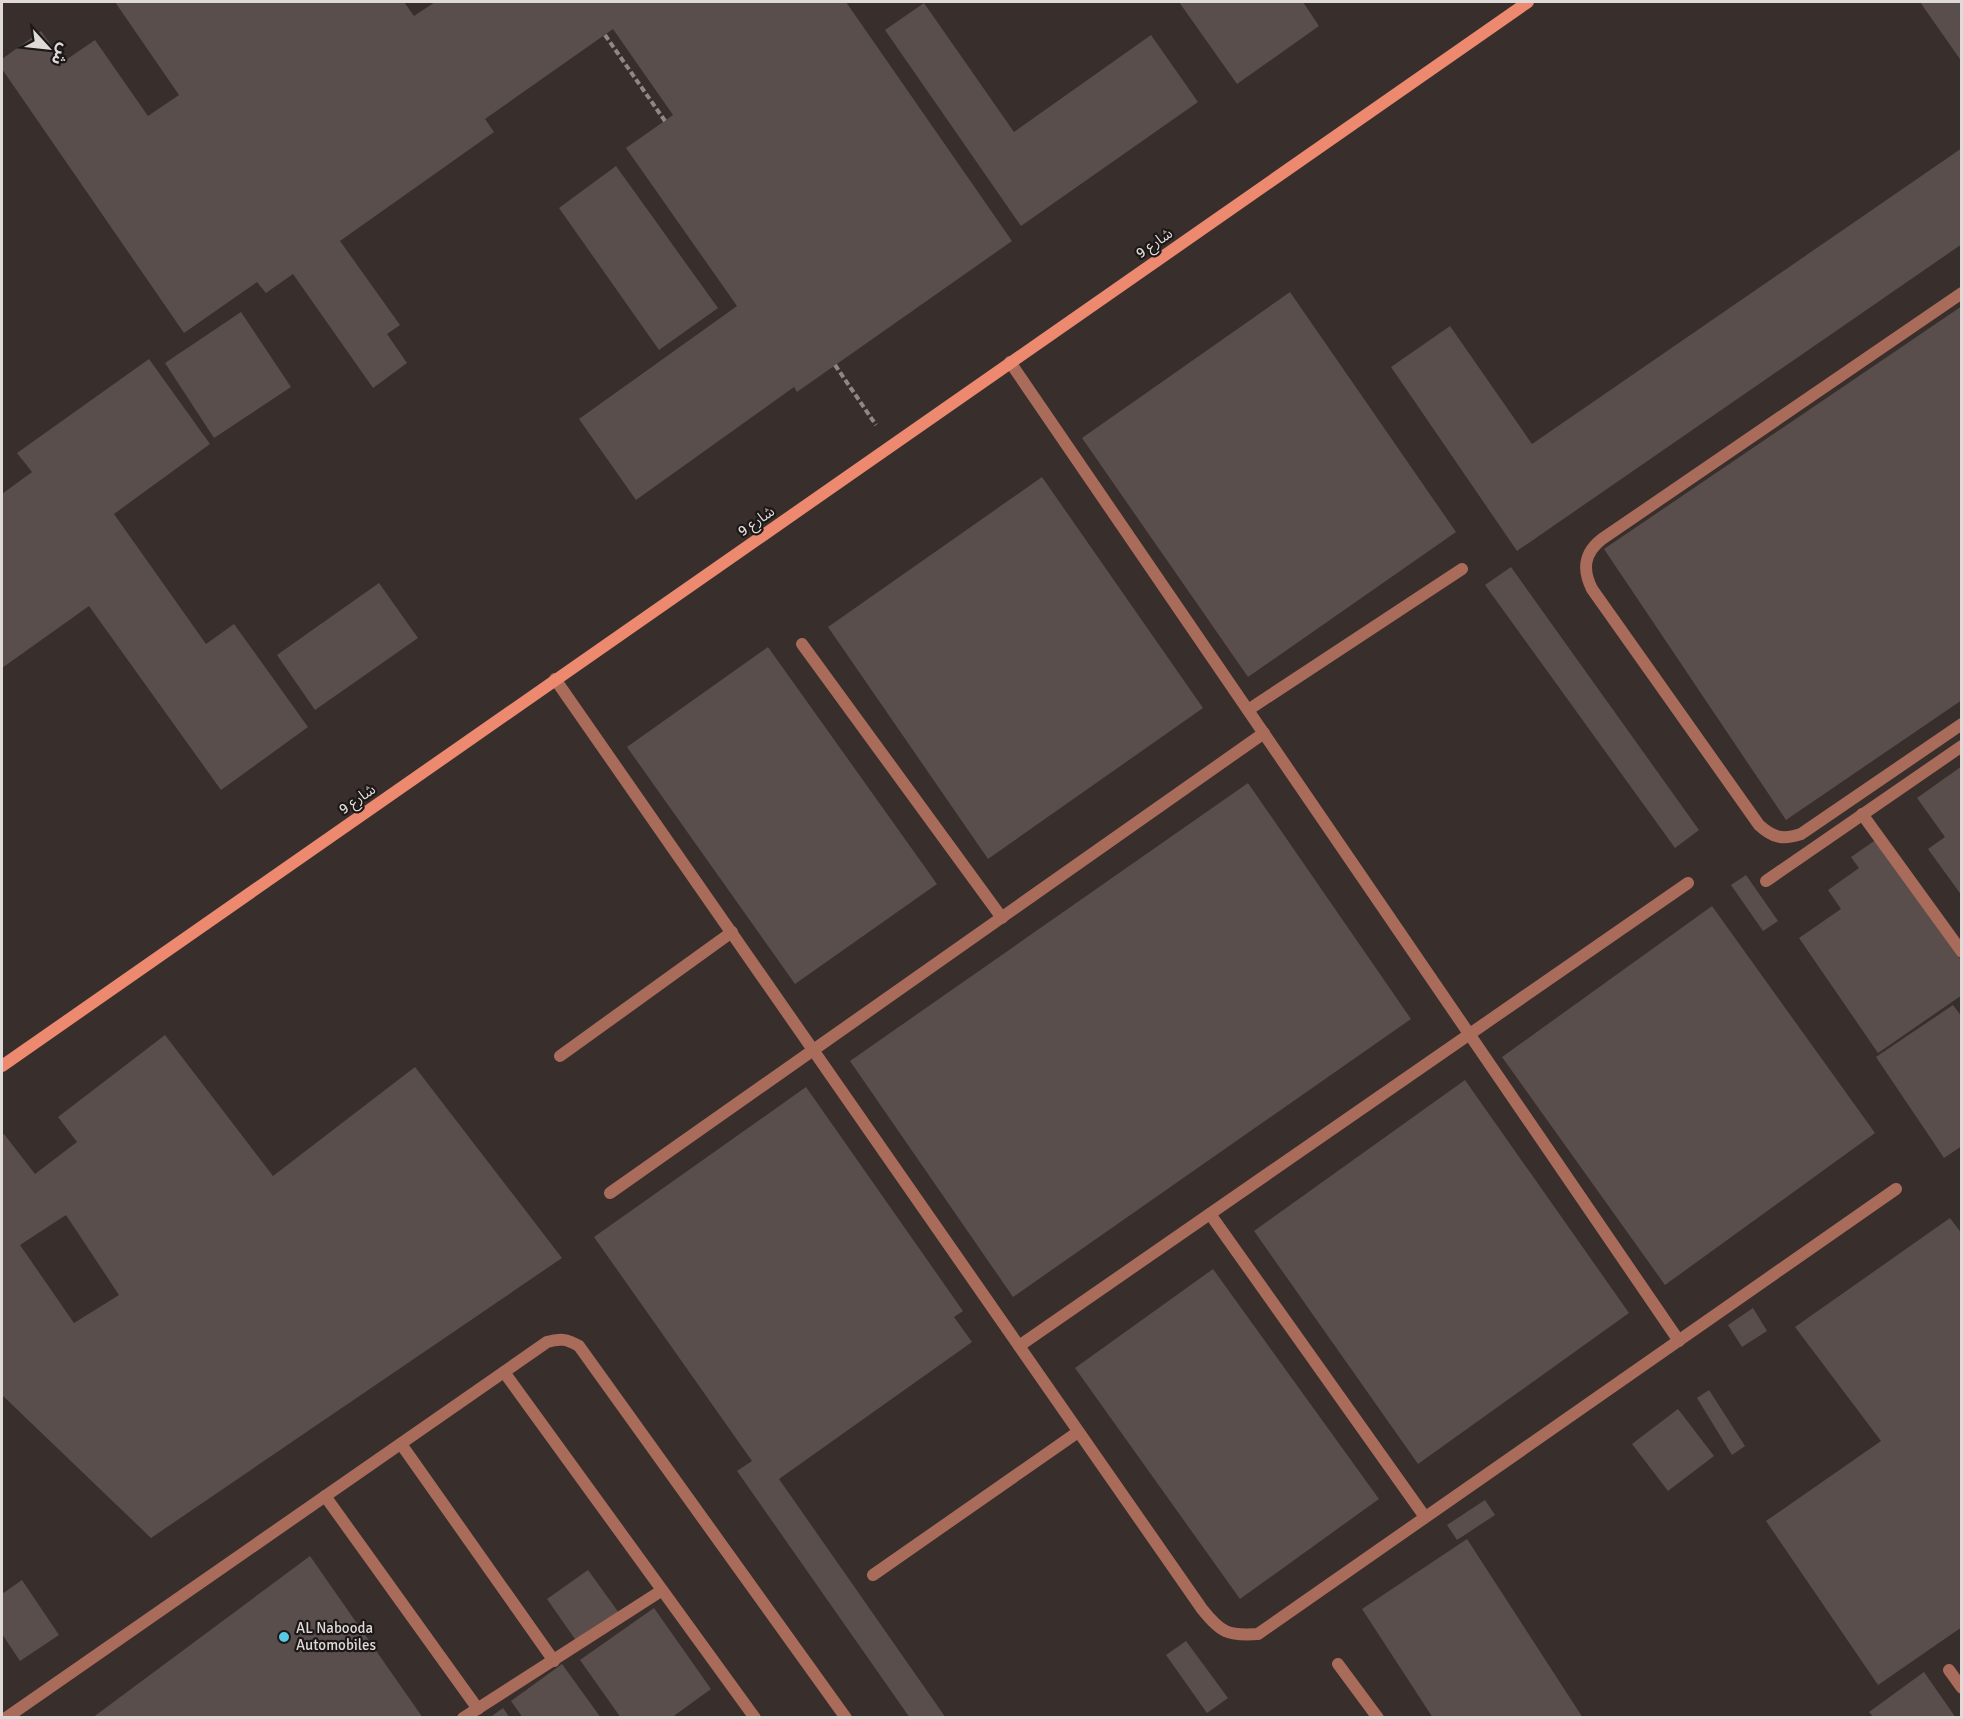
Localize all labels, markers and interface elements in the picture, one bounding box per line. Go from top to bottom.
north arrow [18,18,78,78]
text: ش [47,40,74,69]
street label: شارع 9 [1132,224,1178,264]
street label: شارع 9 [734,502,780,542]
street label: شارع 9 [335,780,381,820]
place label: AL Nabooda Automobiles [296,1619,377,1654]
marker: AL Nabooda Automobiles [277,1630,291,1644]

